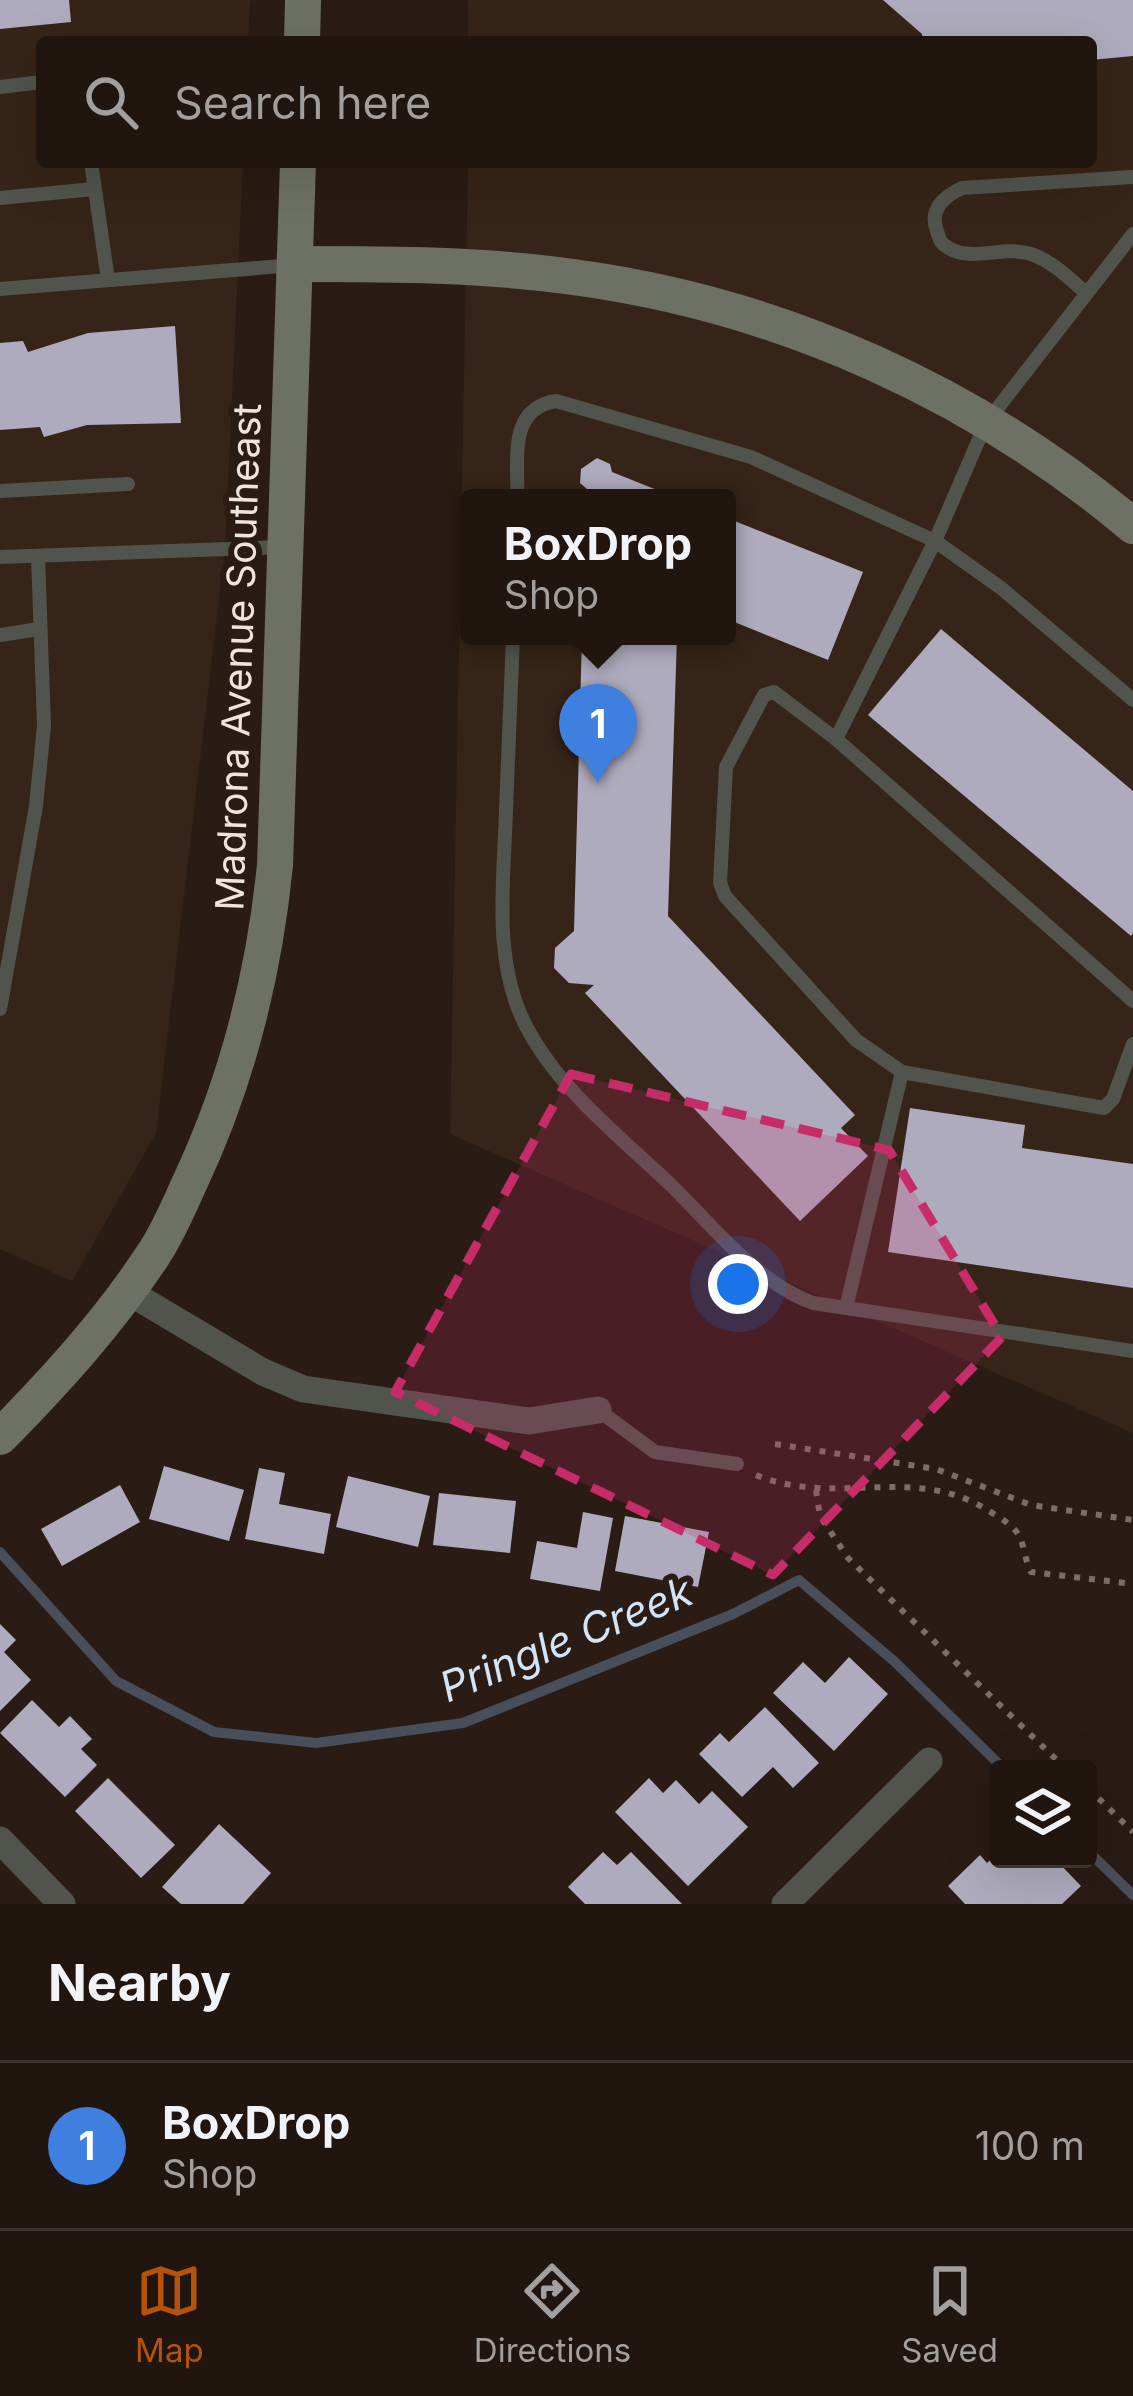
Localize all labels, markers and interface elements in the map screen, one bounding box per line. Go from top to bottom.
search box [36,36,1097,168]
icon: search [78,69,144,135]
text: Search here [174,75,431,130]
street label: Madrona Avenue Southeast [205,402,270,912]
popup [460,489,736,645]
text: BoxDrop [504,516,692,571]
text: Shop [504,571,599,618]
pin: 1 [559,684,637,783]
your location [708,1254,768,1314]
water label: Pringle Creek [432,1564,700,1712]
map controls [989,1760,1097,1868]
button: layers [989,1760,1097,1868]
text: Nearby [48,1952,231,2013]
text: BoxDrop [162,2095,350,2150]
text: 1 [79,2122,95,2169]
text: 100 m [975,2122,1085,2169]
text: Shop [162,2150,257,2197]
tab: Map [135,2258,204,2370]
tab: Directions [474,2258,631,2370]
tab: Saved [901,2258,998,2370]

